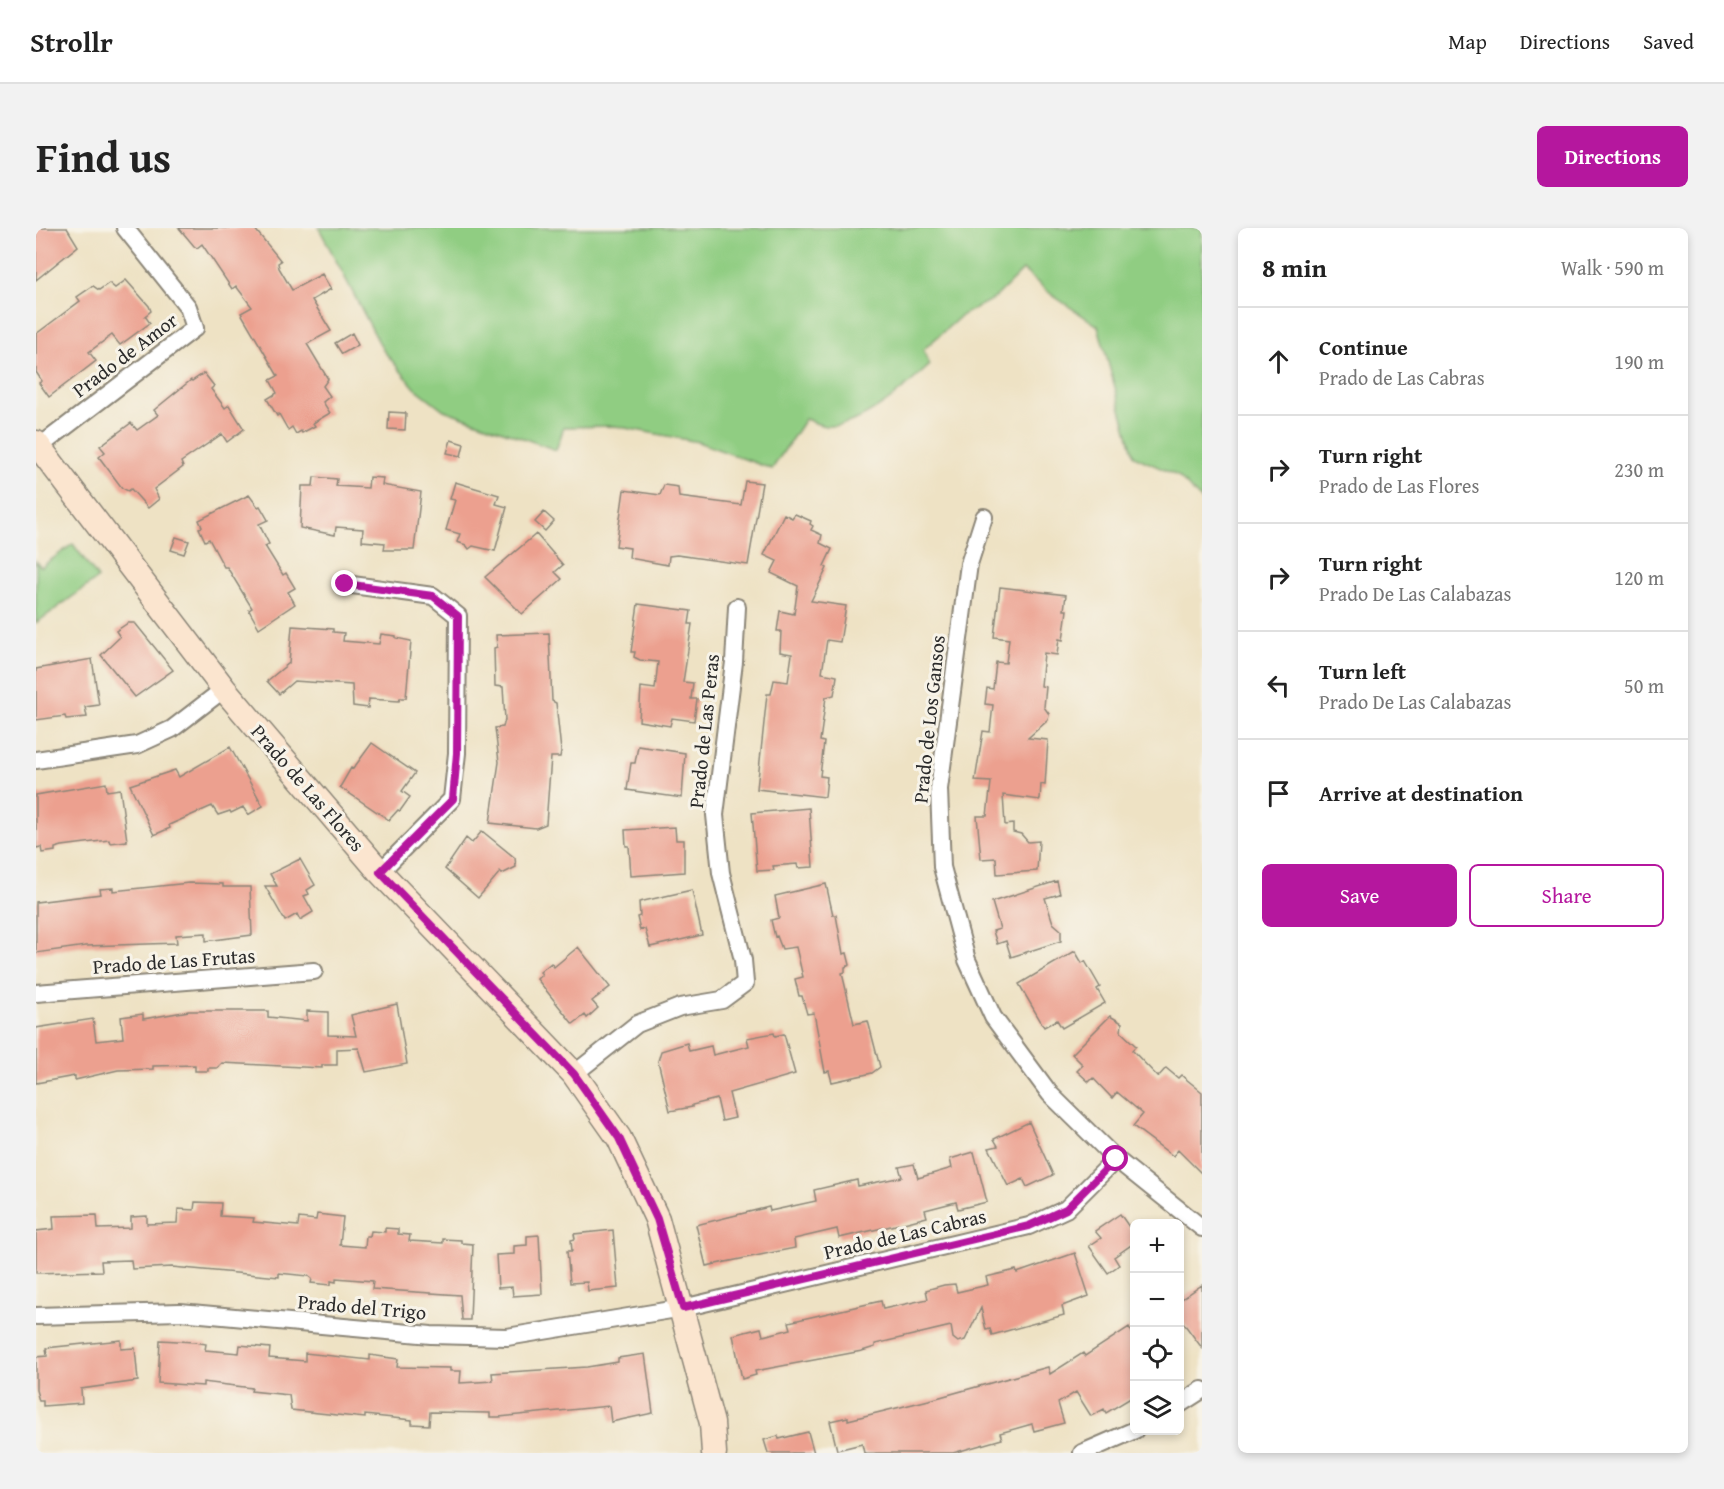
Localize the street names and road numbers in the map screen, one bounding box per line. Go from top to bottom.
street label: Prado de Amor [66,305,183,404]
street label: Prado de Los Gansos [905,633,952,804]
street label: Prado de Las Peras [681,652,726,810]
street label: Prado de Las Flores [245,718,372,858]
street label: Prado de Las Frutas [92,940,256,981]
street label: Prado de Las Cabras [821,1201,989,1266]
street label: Prado del Trigo [297,1286,427,1327]

